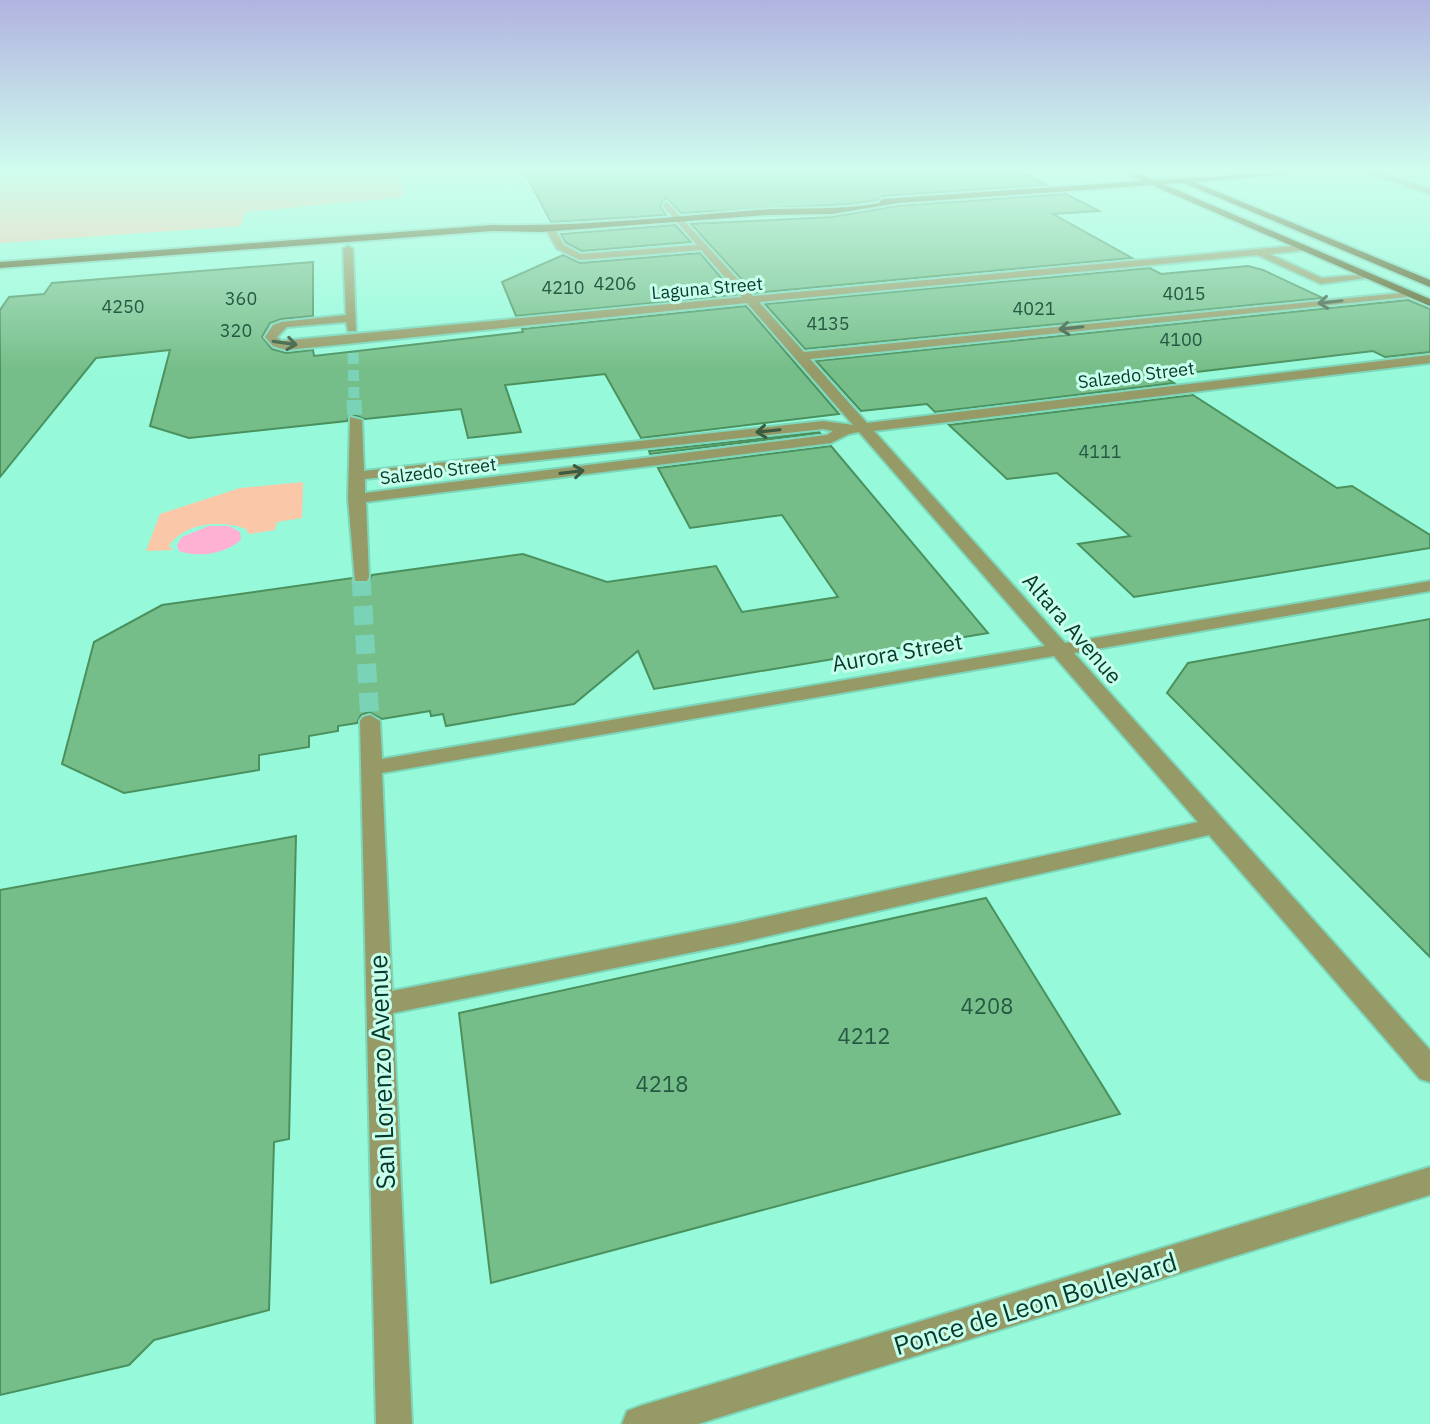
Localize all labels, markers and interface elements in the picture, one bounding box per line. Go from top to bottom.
house number: 4206 [593,272,637,295]
street label: Laguna Street [650,272,764,304]
house number: 4210 [541,276,585,299]
house number: 4015 [1162,282,1206,305]
house number: 360 [225,287,257,310]
one-way arrow [1317,294,1344,309]
house number: 4250 [101,295,145,318]
house number: 4021 [1012,297,1056,320]
house number: 4135 [806,312,850,335]
house number: 320 [220,319,252,342]
one-way arrow [1058,321,1085,336]
house number: 4100 [1159,328,1203,351]
one-way arrow [271,336,297,351]
street label: Salzedo Street [1076,356,1196,394]
one-way arrow [755,424,782,439]
house number: 4111 [1078,440,1122,463]
street label: Salzedo Street [378,452,498,490]
one-way arrow [559,464,585,479]
street label: Altara Avenue [1017,566,1129,690]
street label: Aurora Street [829,626,965,678]
street label: San Lorenzo Avenue [360,954,402,1190]
house number: 4208 [961,991,1013,1020]
house number: 4212 [838,1021,890,1050]
house number: 4218 [636,1069,688,1098]
street label: Ponce de Leon Boulevard [889,1244,1181,1362]

